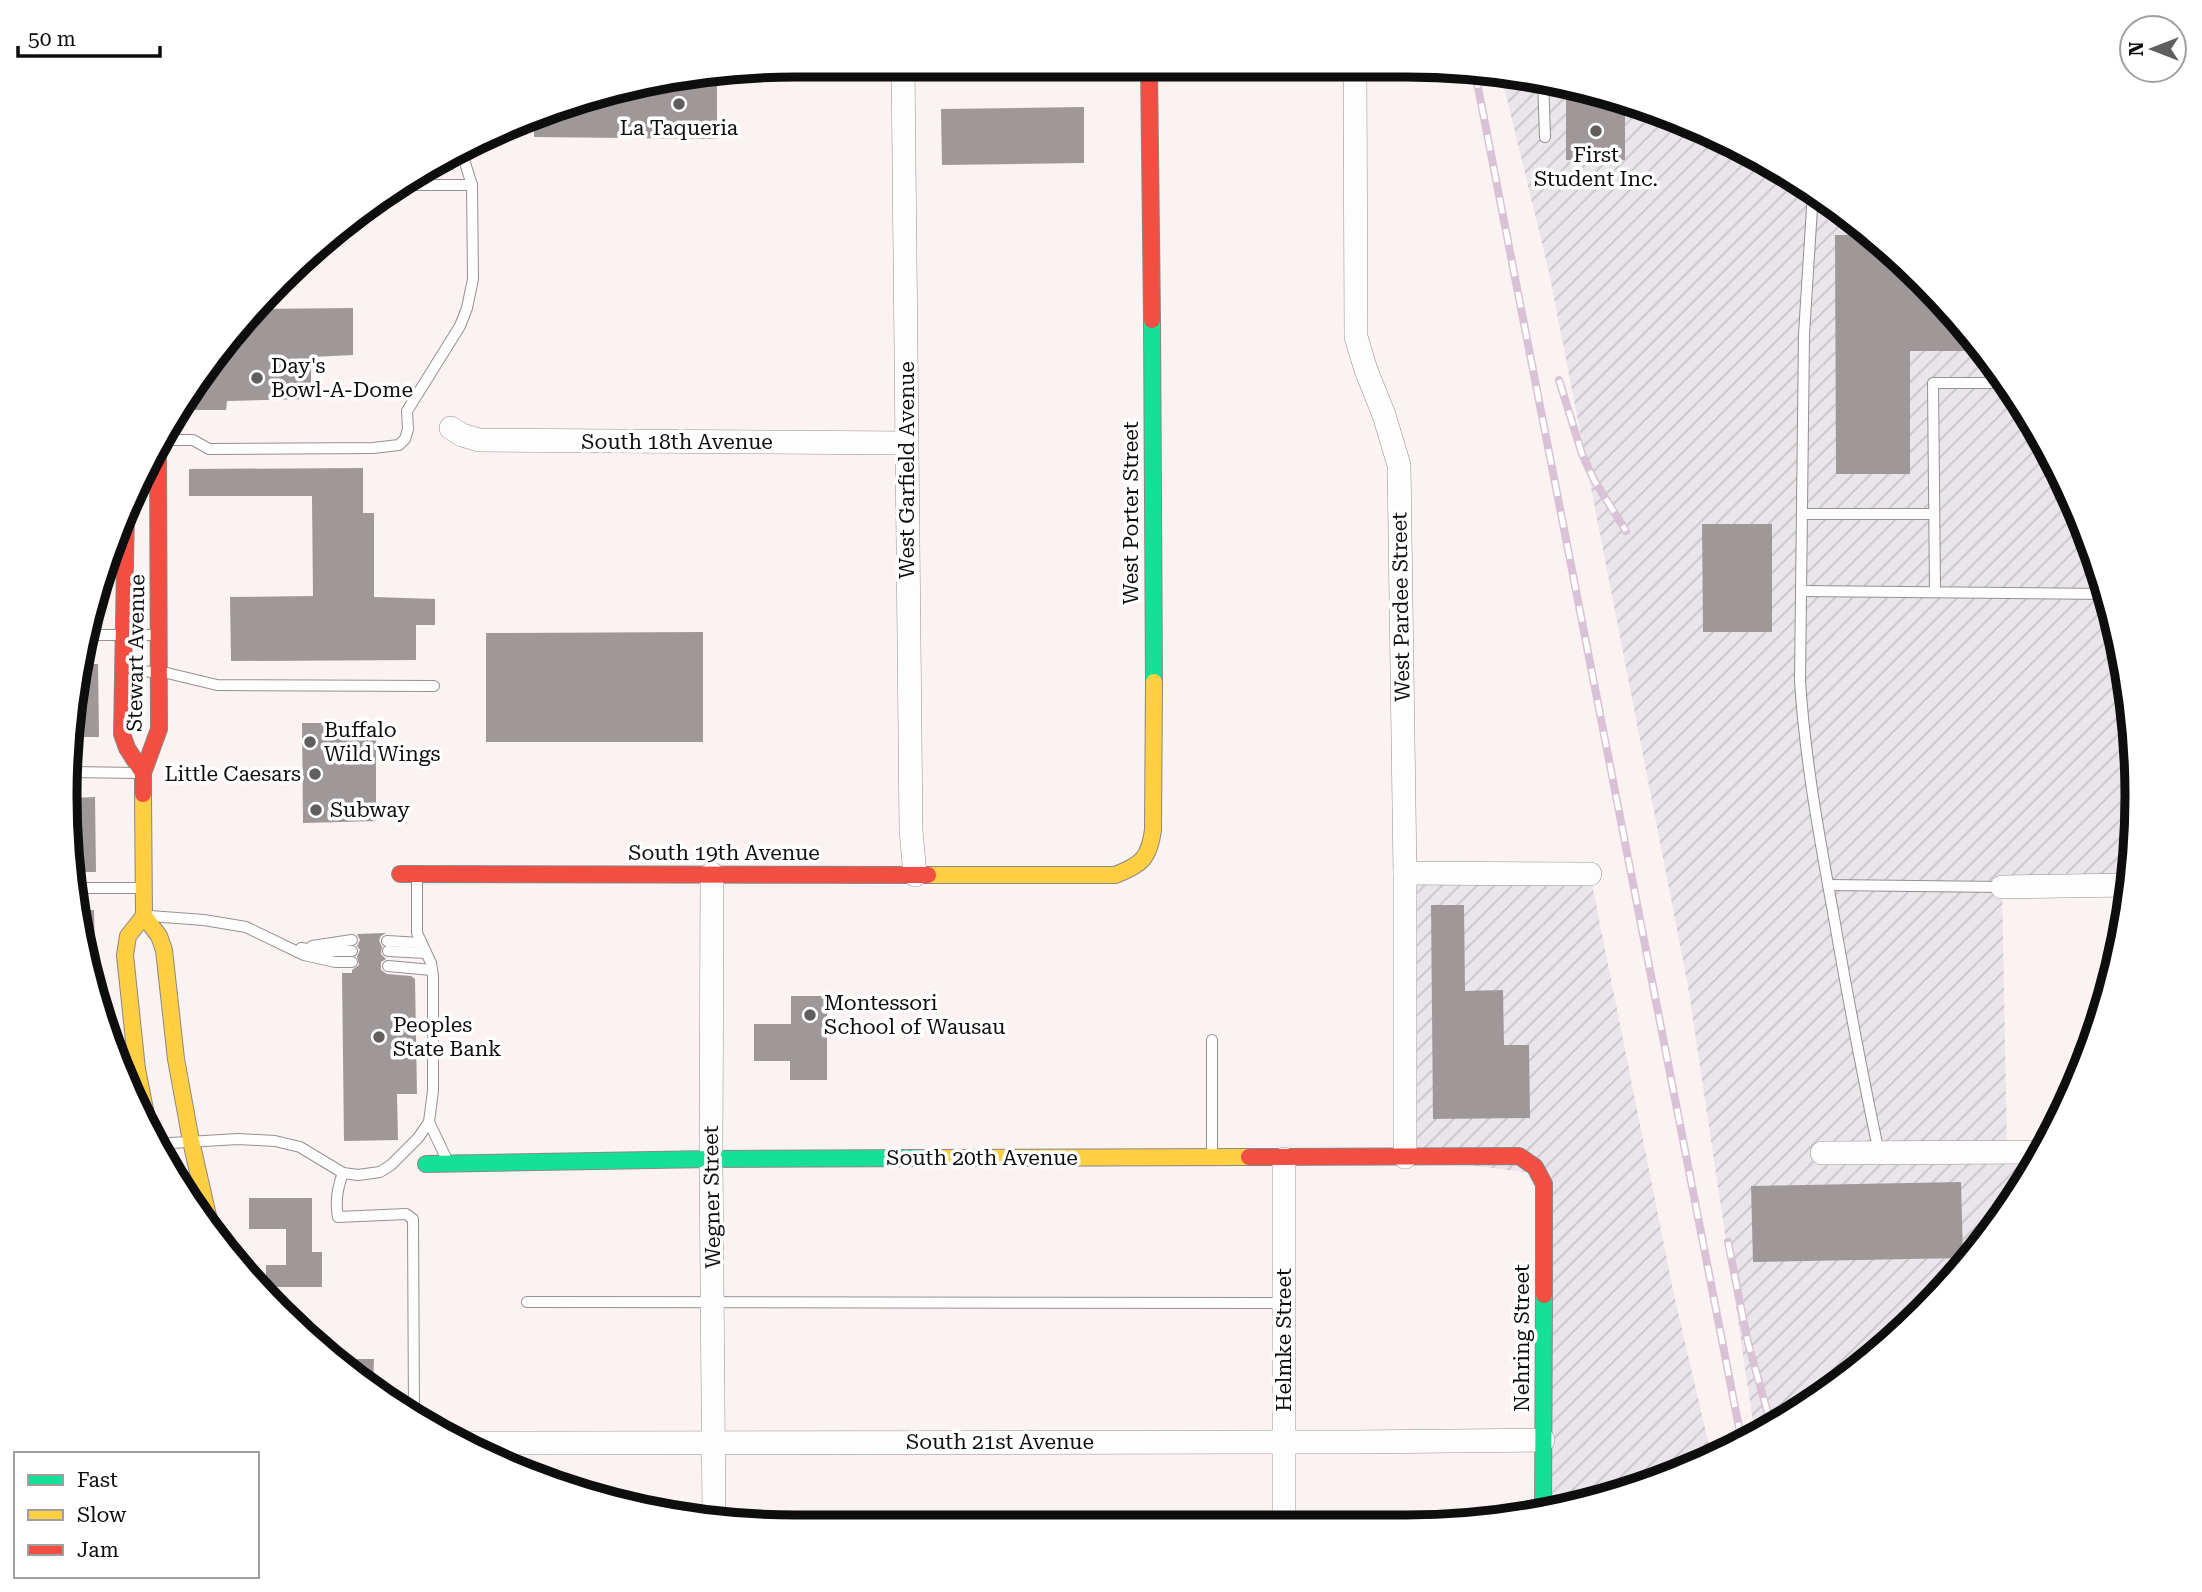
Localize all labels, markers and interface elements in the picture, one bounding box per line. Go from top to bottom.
scale bar [18,14,159,58]
north arrow [2118,14,2188,84]
text: 50 m [28,27,76,51]
text: N [2125,41,2148,56]
marker: La Taqueria [671,96,687,112]
place label: La Taqueria [620,116,739,140]
marker: First Student Inc. [1588,123,1604,139]
place label: First Student Inc. [1534,143,1658,191]
place label: Day's Bowl-A-Dome [271,354,413,402]
street label: West Garfield Avenue [895,361,919,579]
marker: Day's Bowl-A-Dome [249,370,265,386]
street label: West Porter Street [1119,421,1143,605]
street label: South 18th Avenue [581,430,773,454]
street label: West Pardee Street [1387,512,1415,702]
street label: Stewart Avenue [123,574,149,732]
place label: Buffalo Wild Wings [324,718,441,766]
marker: Buffalo Wild Wings [302,734,318,750]
place label: Little Caesars [164,762,301,786]
marker: Little Caesars [307,766,323,782]
place label: Subway [330,798,410,822]
marker: Subway [308,802,324,818]
street label: South 19th Avenue [628,841,820,865]
place label: Montessori School of Wausau [824,991,1005,1039]
marker: Montessori School of Wausau [802,1007,818,1023]
place label: Peoples State Bank [393,1013,501,1061]
marker: Peoples State Bank [371,1029,387,1045]
street label: Wegner Street [699,1125,725,1269]
street label: South 20th Avenue [886,1146,1078,1170]
street label: Nehring Street [1510,1264,1534,1412]
street label: Helmke Street [1272,1268,1296,1412]
street label: South 21st Avenue [906,1430,1094,1454]
legend [14,1452,259,1578]
text: Fast [77,1468,118,1492]
text: Slow [77,1503,127,1527]
text: Jam [77,1538,119,1562]

